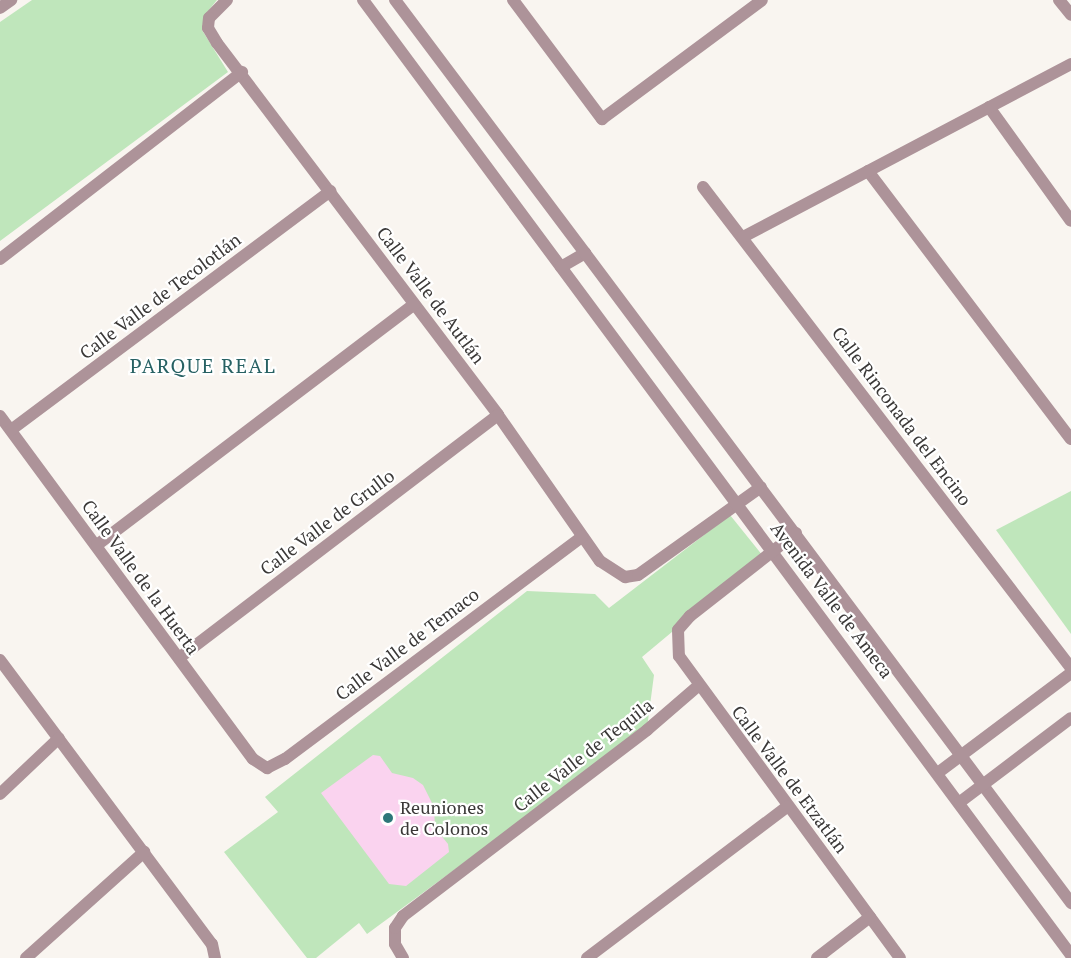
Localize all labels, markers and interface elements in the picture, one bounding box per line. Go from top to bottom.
street label: Calle Valle de Autlán [372,222,490,368]
street label: Calle Valle de Tecolotlán [75,228,245,364]
street label: Calle Rinconada del Encino [828,322,976,510]
district label: PARQUE REAL [130,353,276,377]
street label: Calle Valle de Grullo [255,464,399,580]
street label: Calle Valle de la Huerta [77,495,205,659]
street label: Avenida Valle de Ameca [766,517,898,683]
street label: Calle Valle de Temaco [331,583,483,705]
street label: Calle Valle de Tequila [509,694,657,816]
street label: Calle Valle de Etzatlán [727,701,853,857]
place label: Reuniones de Colonos [400,797,488,840]
marker: Reuniones de Colonos [381,811,395,825]

